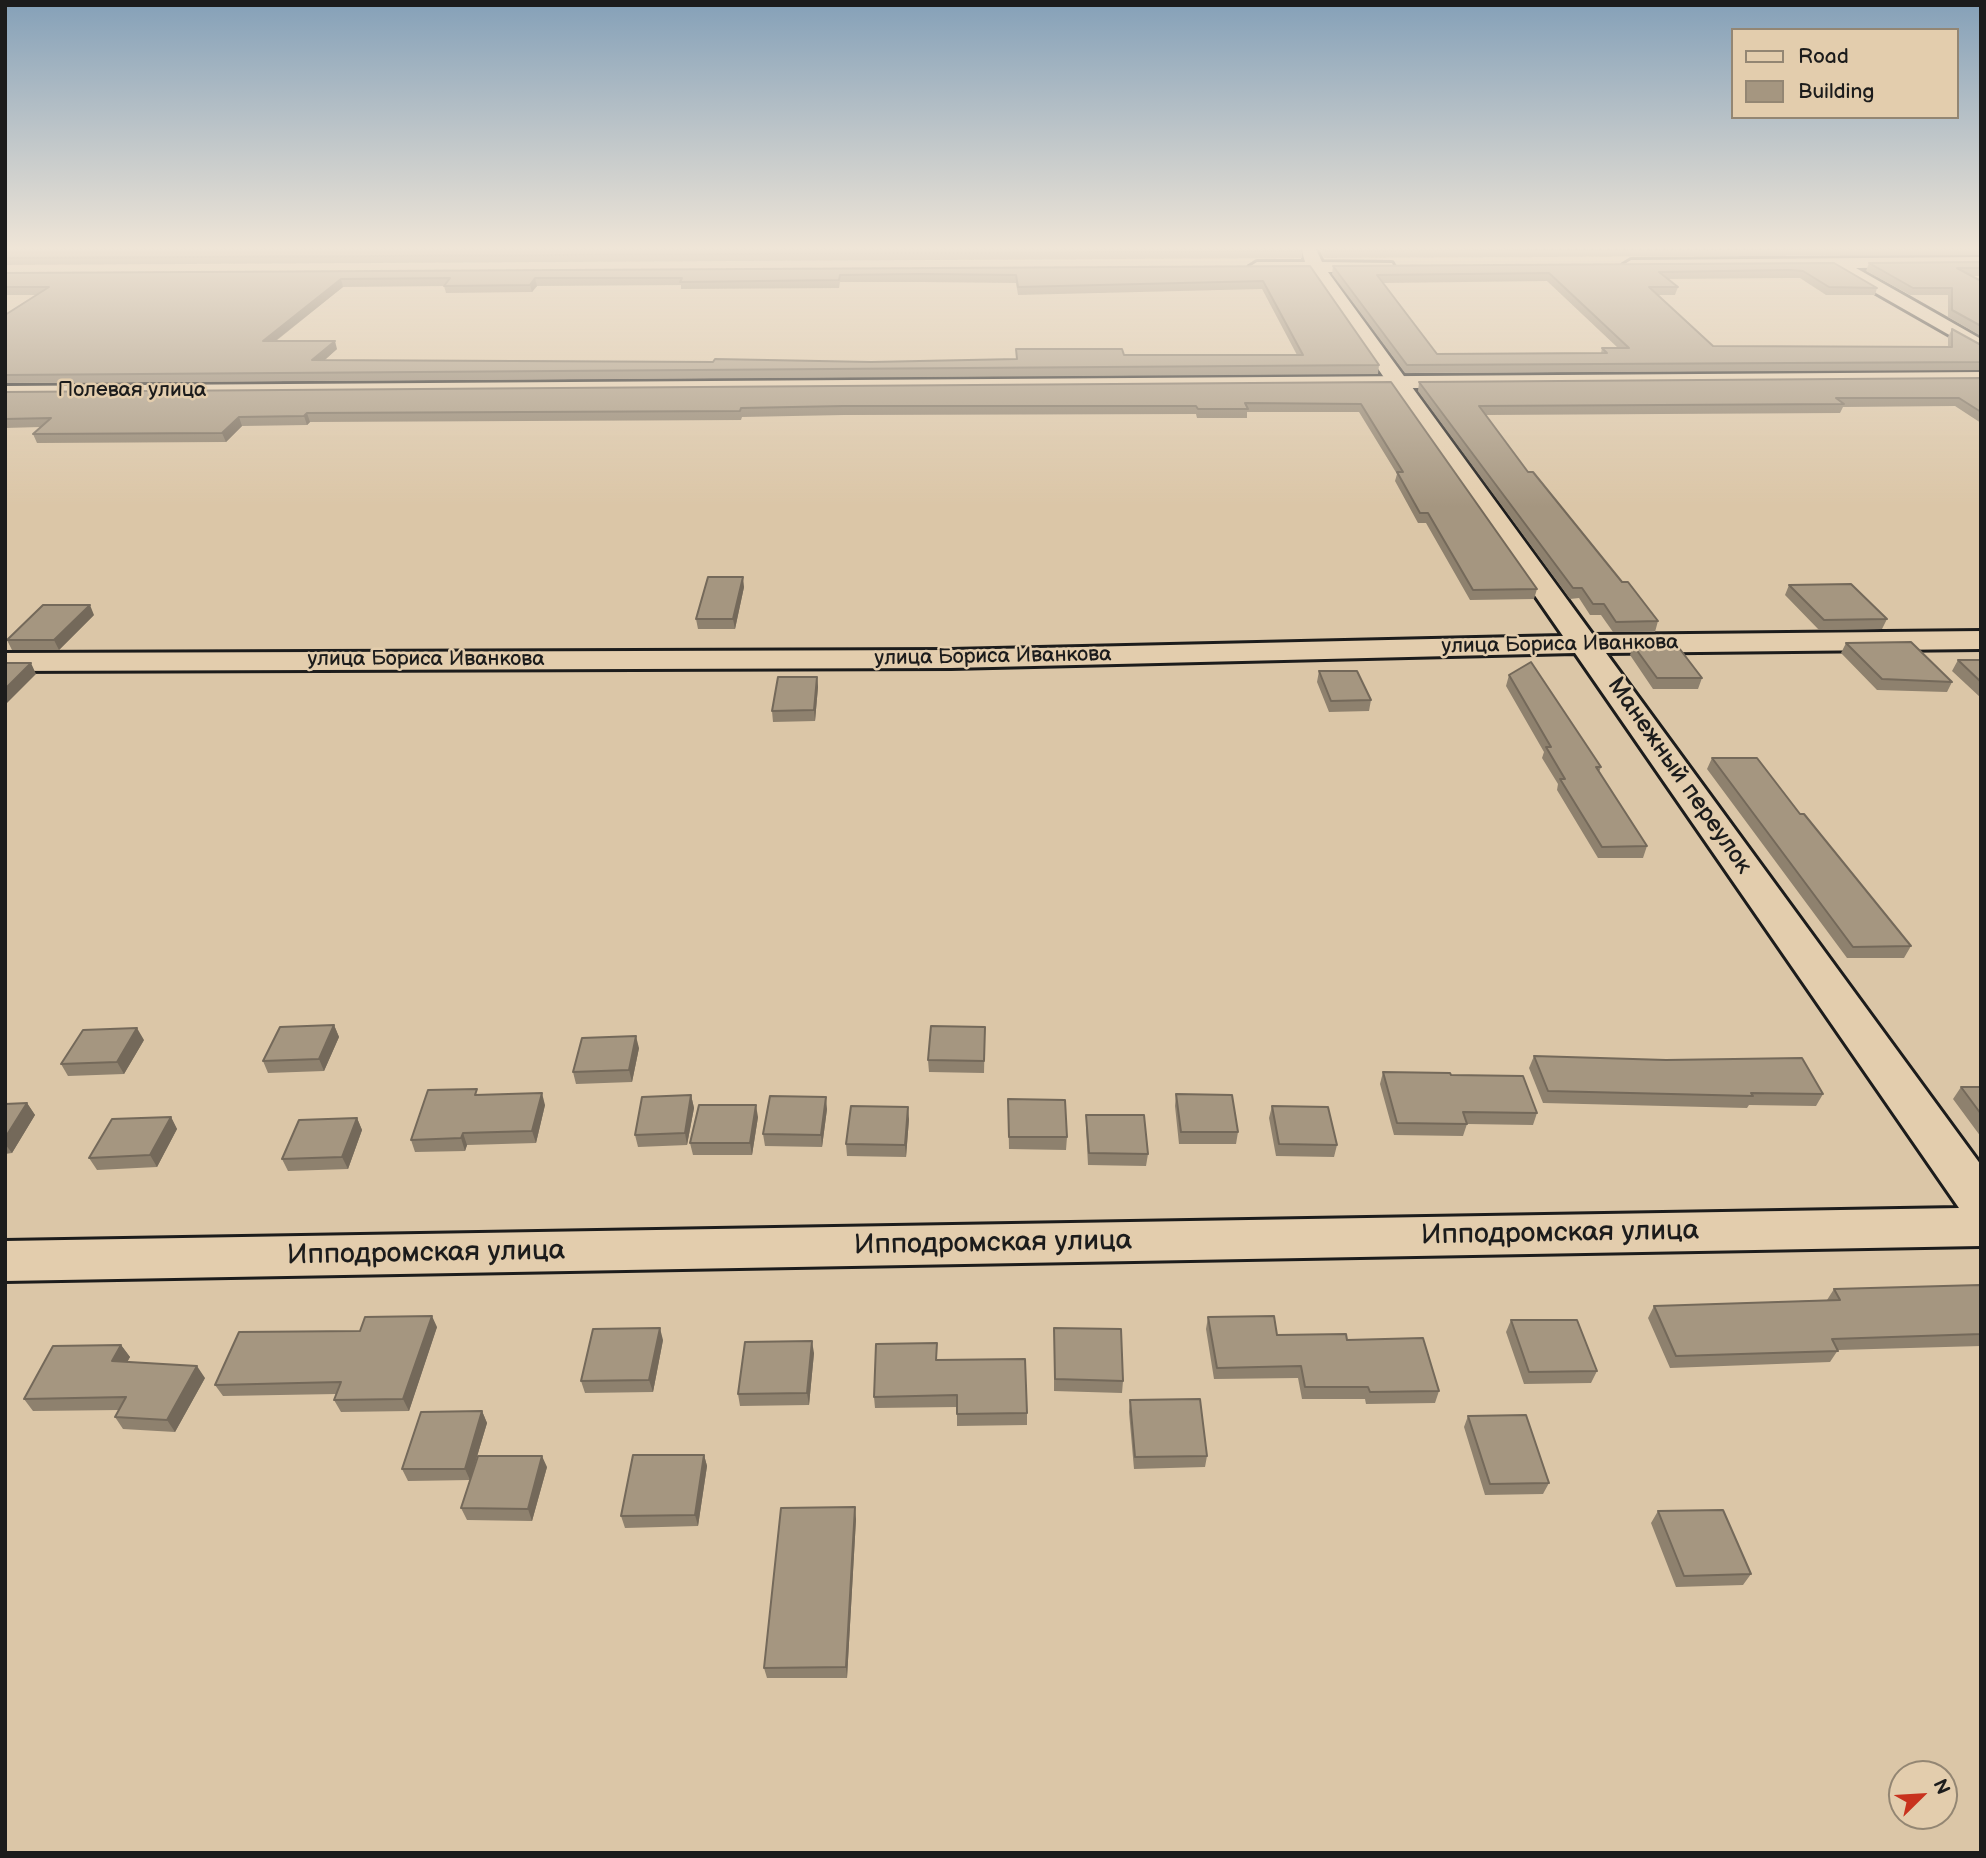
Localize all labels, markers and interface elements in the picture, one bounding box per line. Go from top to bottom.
legend [1730,28,1958,119]
text: Road [1798,44,1849,69]
text: Building [1798,79,1874,104]
street label: Полевая улица [58,378,206,404]
street label: улица Бориса Иванкова [1441,630,1679,660]
street label: улица Бориса Иванкова [874,642,1112,672]
street label: улица Бориса Иванкова [307,647,545,673]
street label: Манежный переулок [1600,672,1758,880]
street label: Ипподромская улица [1421,1215,1699,1253]
street label: Ипподромская улица [854,1225,1132,1263]
street label: Ипподромская улица [287,1235,565,1273]
north arrow [1888,1760,1958,1830]
text: N [1927,1776,1954,1798]

